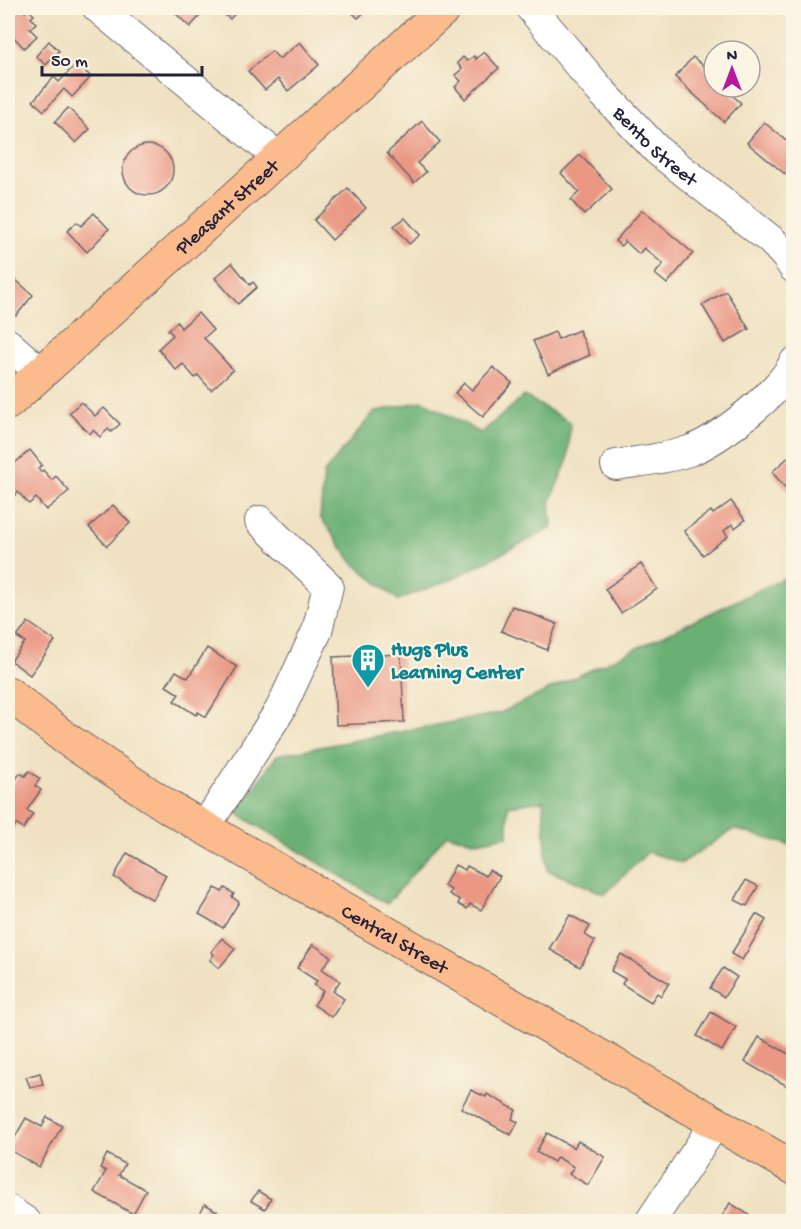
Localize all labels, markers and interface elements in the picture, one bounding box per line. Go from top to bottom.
scale bar [42,39,202,77]
north arrow [702,39,762,99]
text: N [727,48,738,67]
text: 50 m [51,52,88,73]
street label: Bento Street [606,102,702,194]
street label: Pleasant Street [171,155,286,262]
place label: Hugs Plus Learning Center [391,640,524,686]
building icon: Hugs Plus Learning Center [350,642,386,689]
street label: Central Street [336,901,453,982]

